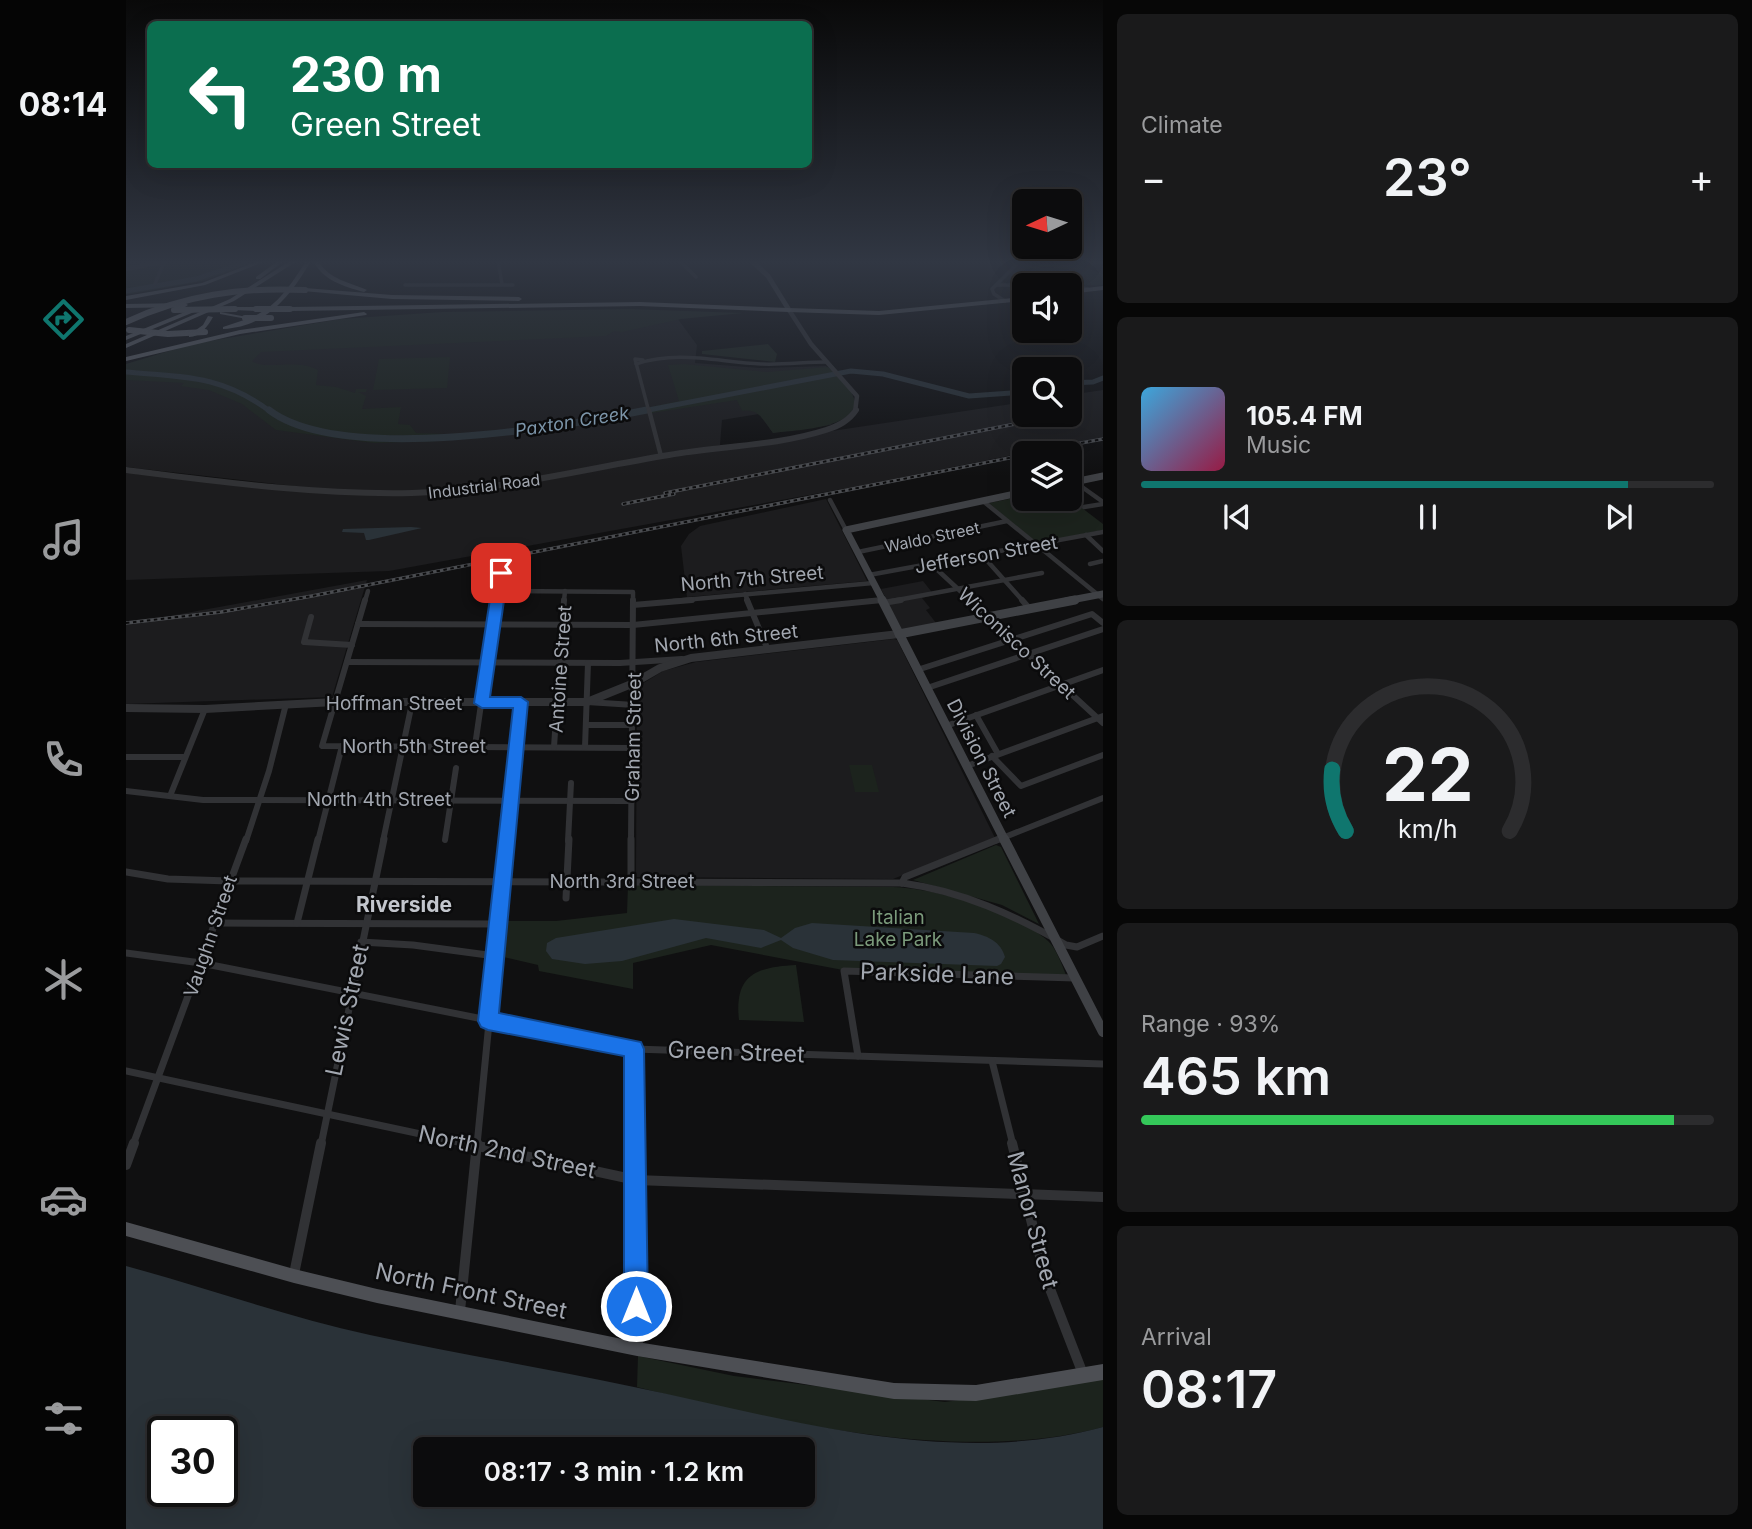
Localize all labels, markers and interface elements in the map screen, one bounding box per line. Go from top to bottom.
text: 230 m [290,45,442,104]
icon: left [175,49,266,140]
text: 08:14 [19,85,107,124]
text: Green Street [290,105,481,144]
text: Climate [1141,111,1223,139]
text: 23° [1383,146,1472,209]
text: − [1141,155,1166,201]
text: + [1689,155,1714,201]
north arrow [1012,189,1082,259]
map controls [1012,189,1082,511]
button: sound [1012,273,1082,343]
icon: directions [39,295,88,344]
button: search [1012,357,1082,427]
text: 105.4 FM [1246,400,1363,431]
water label: Paxton Creek [513,402,632,441]
text: Music [1246,431,1311,459]
button: layers [1012,441,1082,511]
street label: Industrial Road [427,469,541,503]
icon: previous [1218,498,1256,536]
icon: pause [1409,498,1447,536]
icon: next [1600,498,1638,536]
icon: music [39,515,88,564]
street label: Waldo Street [883,517,981,557]
street label: Jefferson Street [913,531,1059,578]
pin [471,543,531,603]
icon: arrive [482,554,520,592]
street label: North 7th Street [680,561,824,596]
street label: Wiconisco Street [953,583,1080,704]
street label: Antoine Street [545,605,576,733]
street label: North 6th Street [653,620,799,657]
street label: Graham Street [621,672,646,802]
street label: Hoffman Street [326,692,462,715]
street label: Division Street [942,695,1021,821]
text: 22 [1382,730,1473,819]
icon: phone [39,735,88,784]
street label: North 5th Street [342,735,486,758]
street label: North 4th Street [307,788,451,811]
text: km/h [1398,813,1457,843]
street label: North 3rd Street [549,870,695,893]
street label: Vaughn Street [179,872,242,1000]
district label: Riverside [356,892,452,917]
park label: Italian Lake Park [854,906,943,951]
street label: Lewis Street [319,941,375,1078]
icon: climate [39,955,88,1004]
street label: Parkside Lane [860,957,1014,991]
text: Range · 93% [1141,1010,1280,1038]
street label: Green Street [667,1036,806,1068]
text: 465 km [1141,1045,1331,1108]
street label: North 2nd Street [416,1120,599,1185]
street label: Manor Street [1001,1148,1065,1292]
icon: car [39,1175,88,1224]
street label: North Front Street [373,1257,570,1325]
position arrow [599,1269,673,1343]
text: Arrival [1141,1323,1212,1351]
text: 08:17 [1141,1358,1277,1421]
icon: filters [39,1394,88,1443]
speed limit sign: 30 [147,1416,238,1507]
text: 08:17 · 3 min · 1.2 km [484,1456,744,1487]

